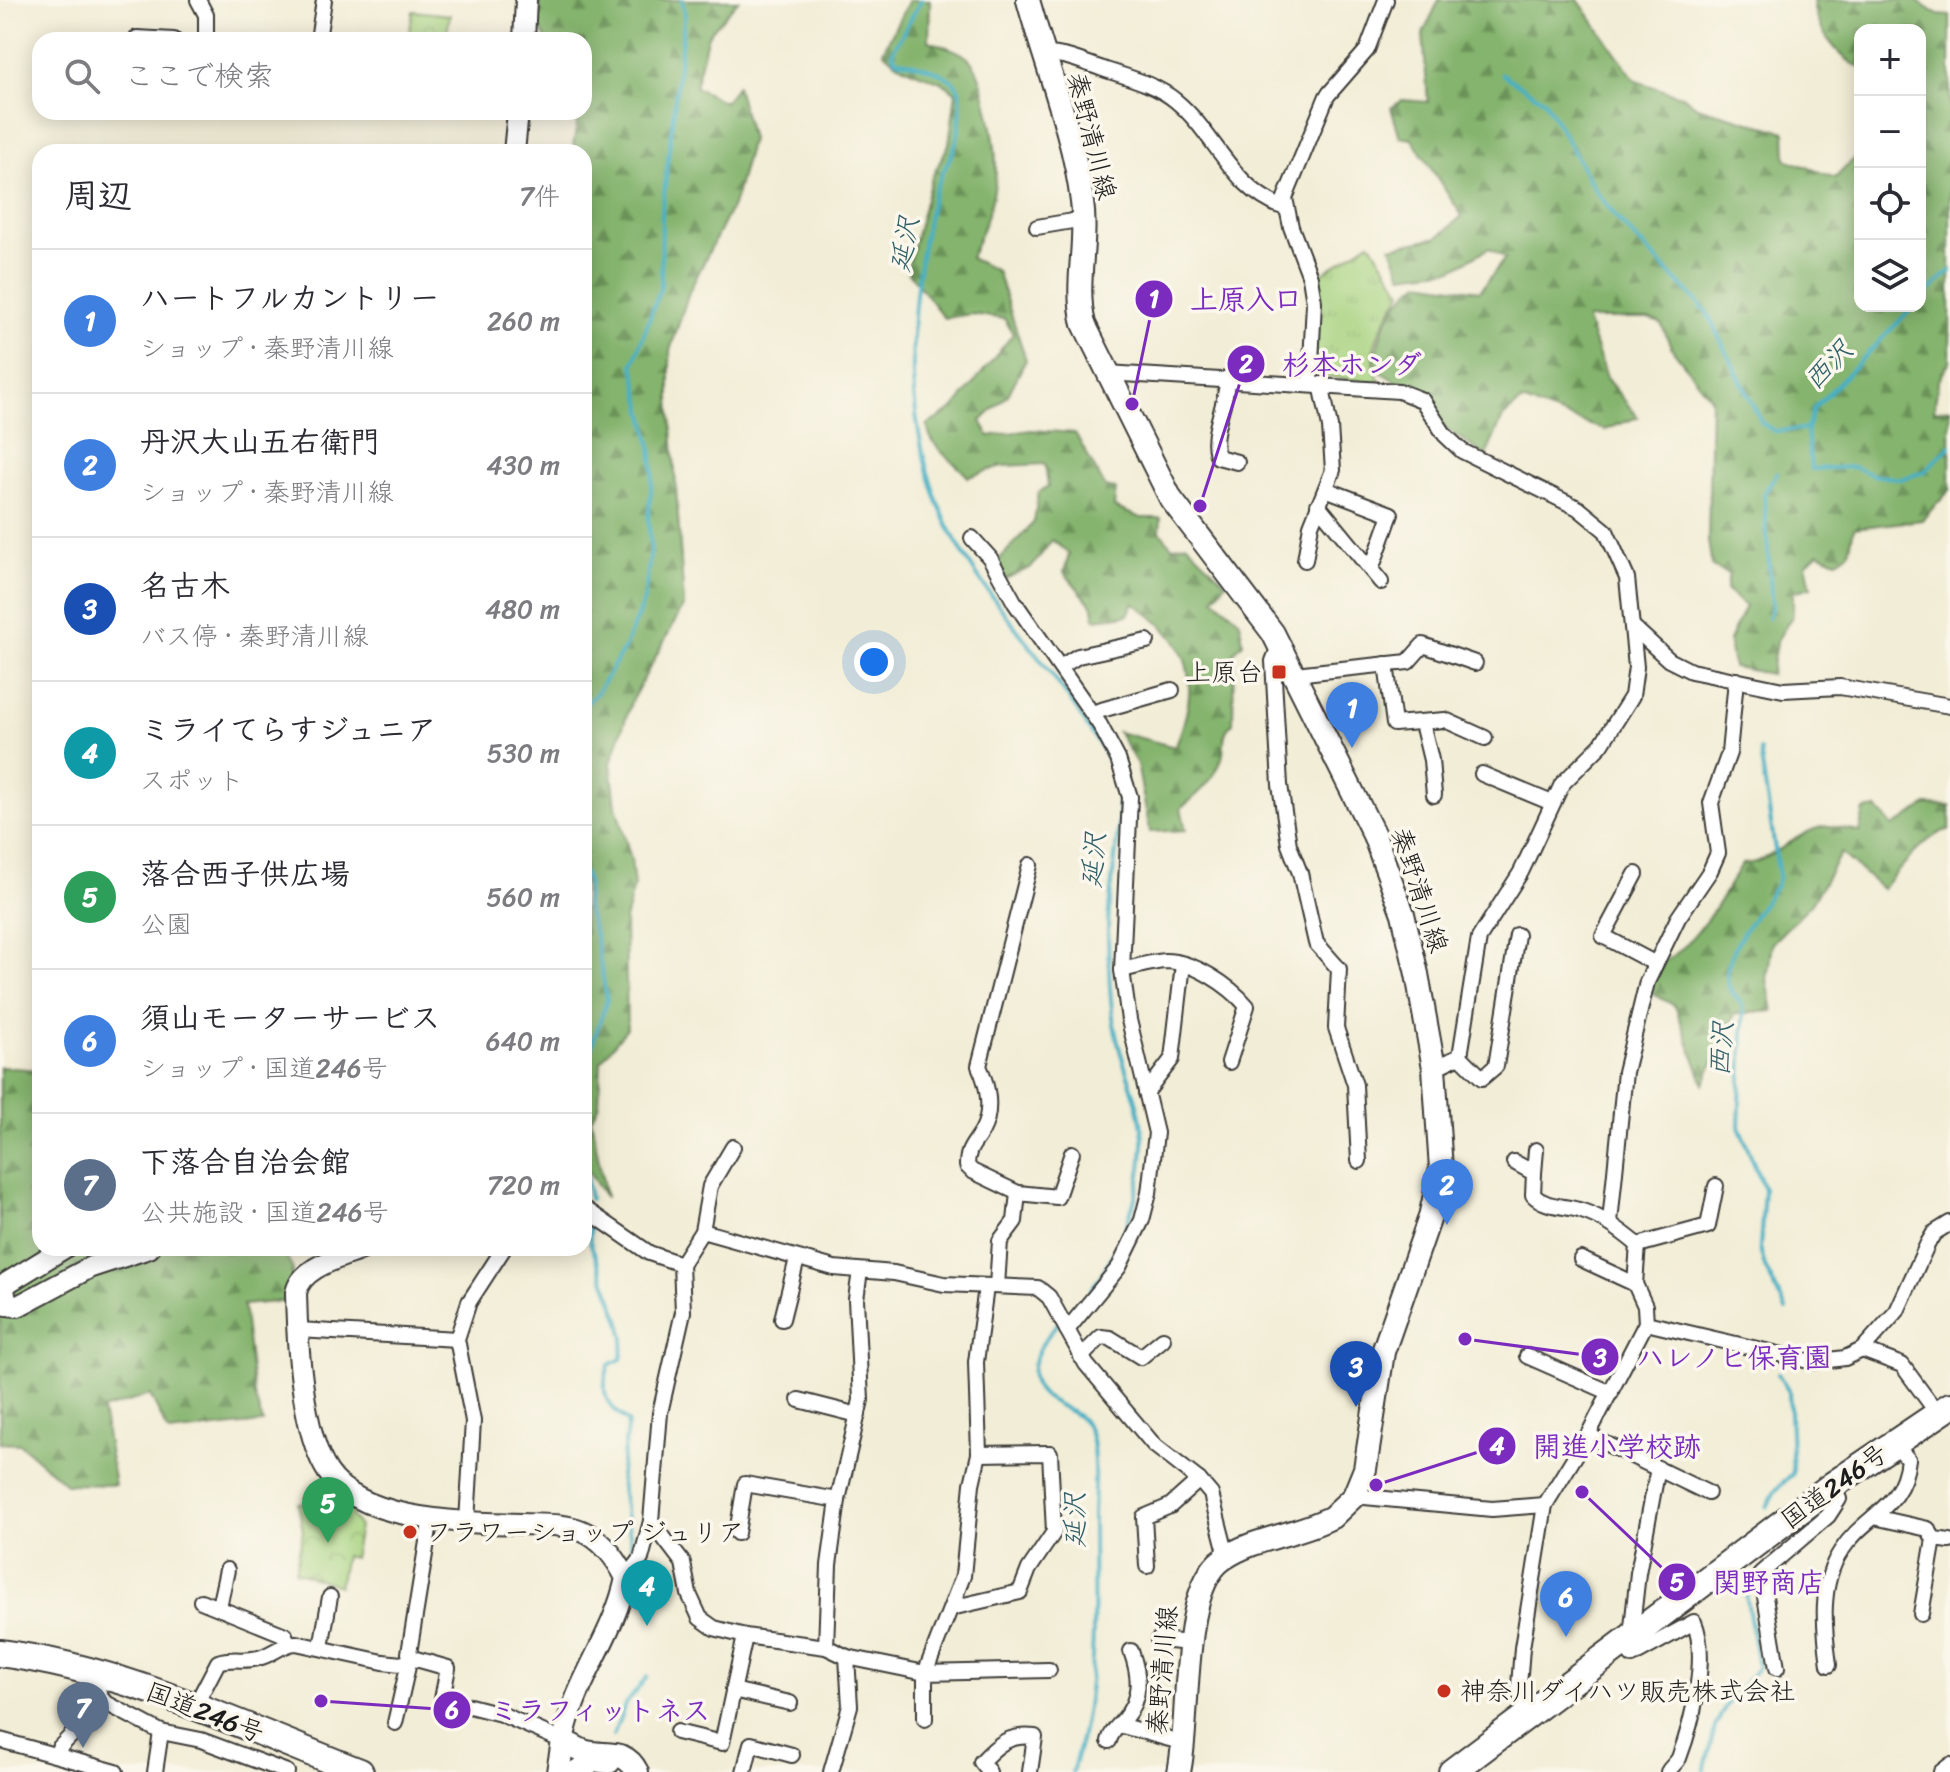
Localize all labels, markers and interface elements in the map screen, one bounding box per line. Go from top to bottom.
map controls [1854,24,1926,312]
button: + [1854,24,1926,96]
search box [32,32,592,120]
text: ここで検索 [124,49,274,103]
icon: search [60,54,104,98]
street label: 秦野清川線 [1054,67,1130,205]
button: − [1854,96,1926,168]
text: 周辺 [64,166,132,226]
button: locate [1854,168,1926,240]
text: 7件 [519,173,560,219]
water label: 延沢 [875,211,934,276]
button: layers [1854,240,1926,312]
text: ハートフルカントリー [140,271,439,325]
callout: 上原入口 [1134,273,1318,325]
text: 上原入口 [1190,275,1302,324]
text: 1 [1149,278,1159,320]
text: 1 [84,298,96,344]
text: 260 m [487,298,560,344]
text: ショップ · 秦野清川線 [140,325,393,371]
water label: 西沢 [1791,327,1866,402]
callout: 杉本ホンダ [1226,338,1438,390]
text: 杉本ホンダ [1282,340,1422,389]
text: 2 [1238,343,1253,385]
text: 丹沢大山五右衛門 [140,415,380,469]
text: 2 [82,442,98,488]
text: 430 m [486,442,560,488]
text: ショップ · 秦野清川線 [140,469,393,515]
text: 名古木 [140,559,230,613]
text: 3 [83,586,97,632]
text: 480 m [485,586,560,632]
text: バス停 · 秦野清川線 [140,613,369,659]
your location [854,642,894,682]
place label: 上原台 [1185,649,1263,695]
marker: 上原台 [1270,663,1288,681]
pin: 1 [1326,682,1378,748]
text: ミライてらすジュニア [140,703,436,757]
text: 4 [82,730,98,776]
text: 530 m [487,730,560,776]
text: スポット [140,757,244,803]
street label: 秦野清川線 [1378,821,1462,959]
water label: 延沢 [1066,829,1120,890]
text: 落合西子供広場 [140,847,350,901]
text: 5 [82,874,98,920]
text: 560 m [486,874,560,920]
text: 公園 [140,901,192,947]
text: 須山モーターサービス [140,991,441,1045]
text: 6 [83,1018,97,1064]
text: 640 m [486,1018,560,1064]
water label: 西沢 [1695,1018,1747,1079]
text: ショップ · 国道246号 [140,1045,387,1091]
text: 下落合自治会館 [140,1135,350,1189]
pin: 2 [1421,1159,1473,1225]
text: 7 [83,1162,97,1208]
text: 720 m [487,1162,560,1208]
text: 公共施設 · 国道246号 [140,1189,389,1235]
callout: ハレノヒ保育園 [1580,1331,1848,1383]
text: ハレノヒ保育園 [1637,1333,1831,1382]
text: 3 [1592,1337,1607,1379]
pin: 3 [1330,1341,1382,1407]
callout: 開進小学校跡 [1477,1420,1717,1472]
text: 開進小学校跡 [1533,1422,1701,1471]
text: 4 [1490,1425,1505,1467]
street label: 国道246号 [1770,1431,1898,1541]
pin: 5 [302,1477,354,1543]
water label: 延沢 [1050,1491,1099,1548]
place label: フラワーショップ ジュリア [426,1509,744,1555]
marker: フラワーショップ ジュリア [401,1523,419,1541]
callout: 関野商店 [1657,1556,1841,1608]
text: 関野商店 [1713,1558,1825,1607]
pin: 4 [621,1560,673,1626]
text: 5 [1670,1561,1685,1603]
pin: 6 [1540,1571,1592,1637]
street label: 秦野清川線 [1133,1603,1191,1737]
street label: 国道246号 [139,1668,271,1756]
place label: 神奈川ダイハツ販売株式会社 [1460,1668,1795,1714]
pin: 7 [57,1682,109,1748]
marker: 神奈川ダイハツ販売株式会社 [1435,1682,1453,1700]
callout: ミラフィットネス [432,1684,728,1736]
text: ミラフィットネス [489,1686,711,1735]
text: 6 [444,1689,459,1731]

